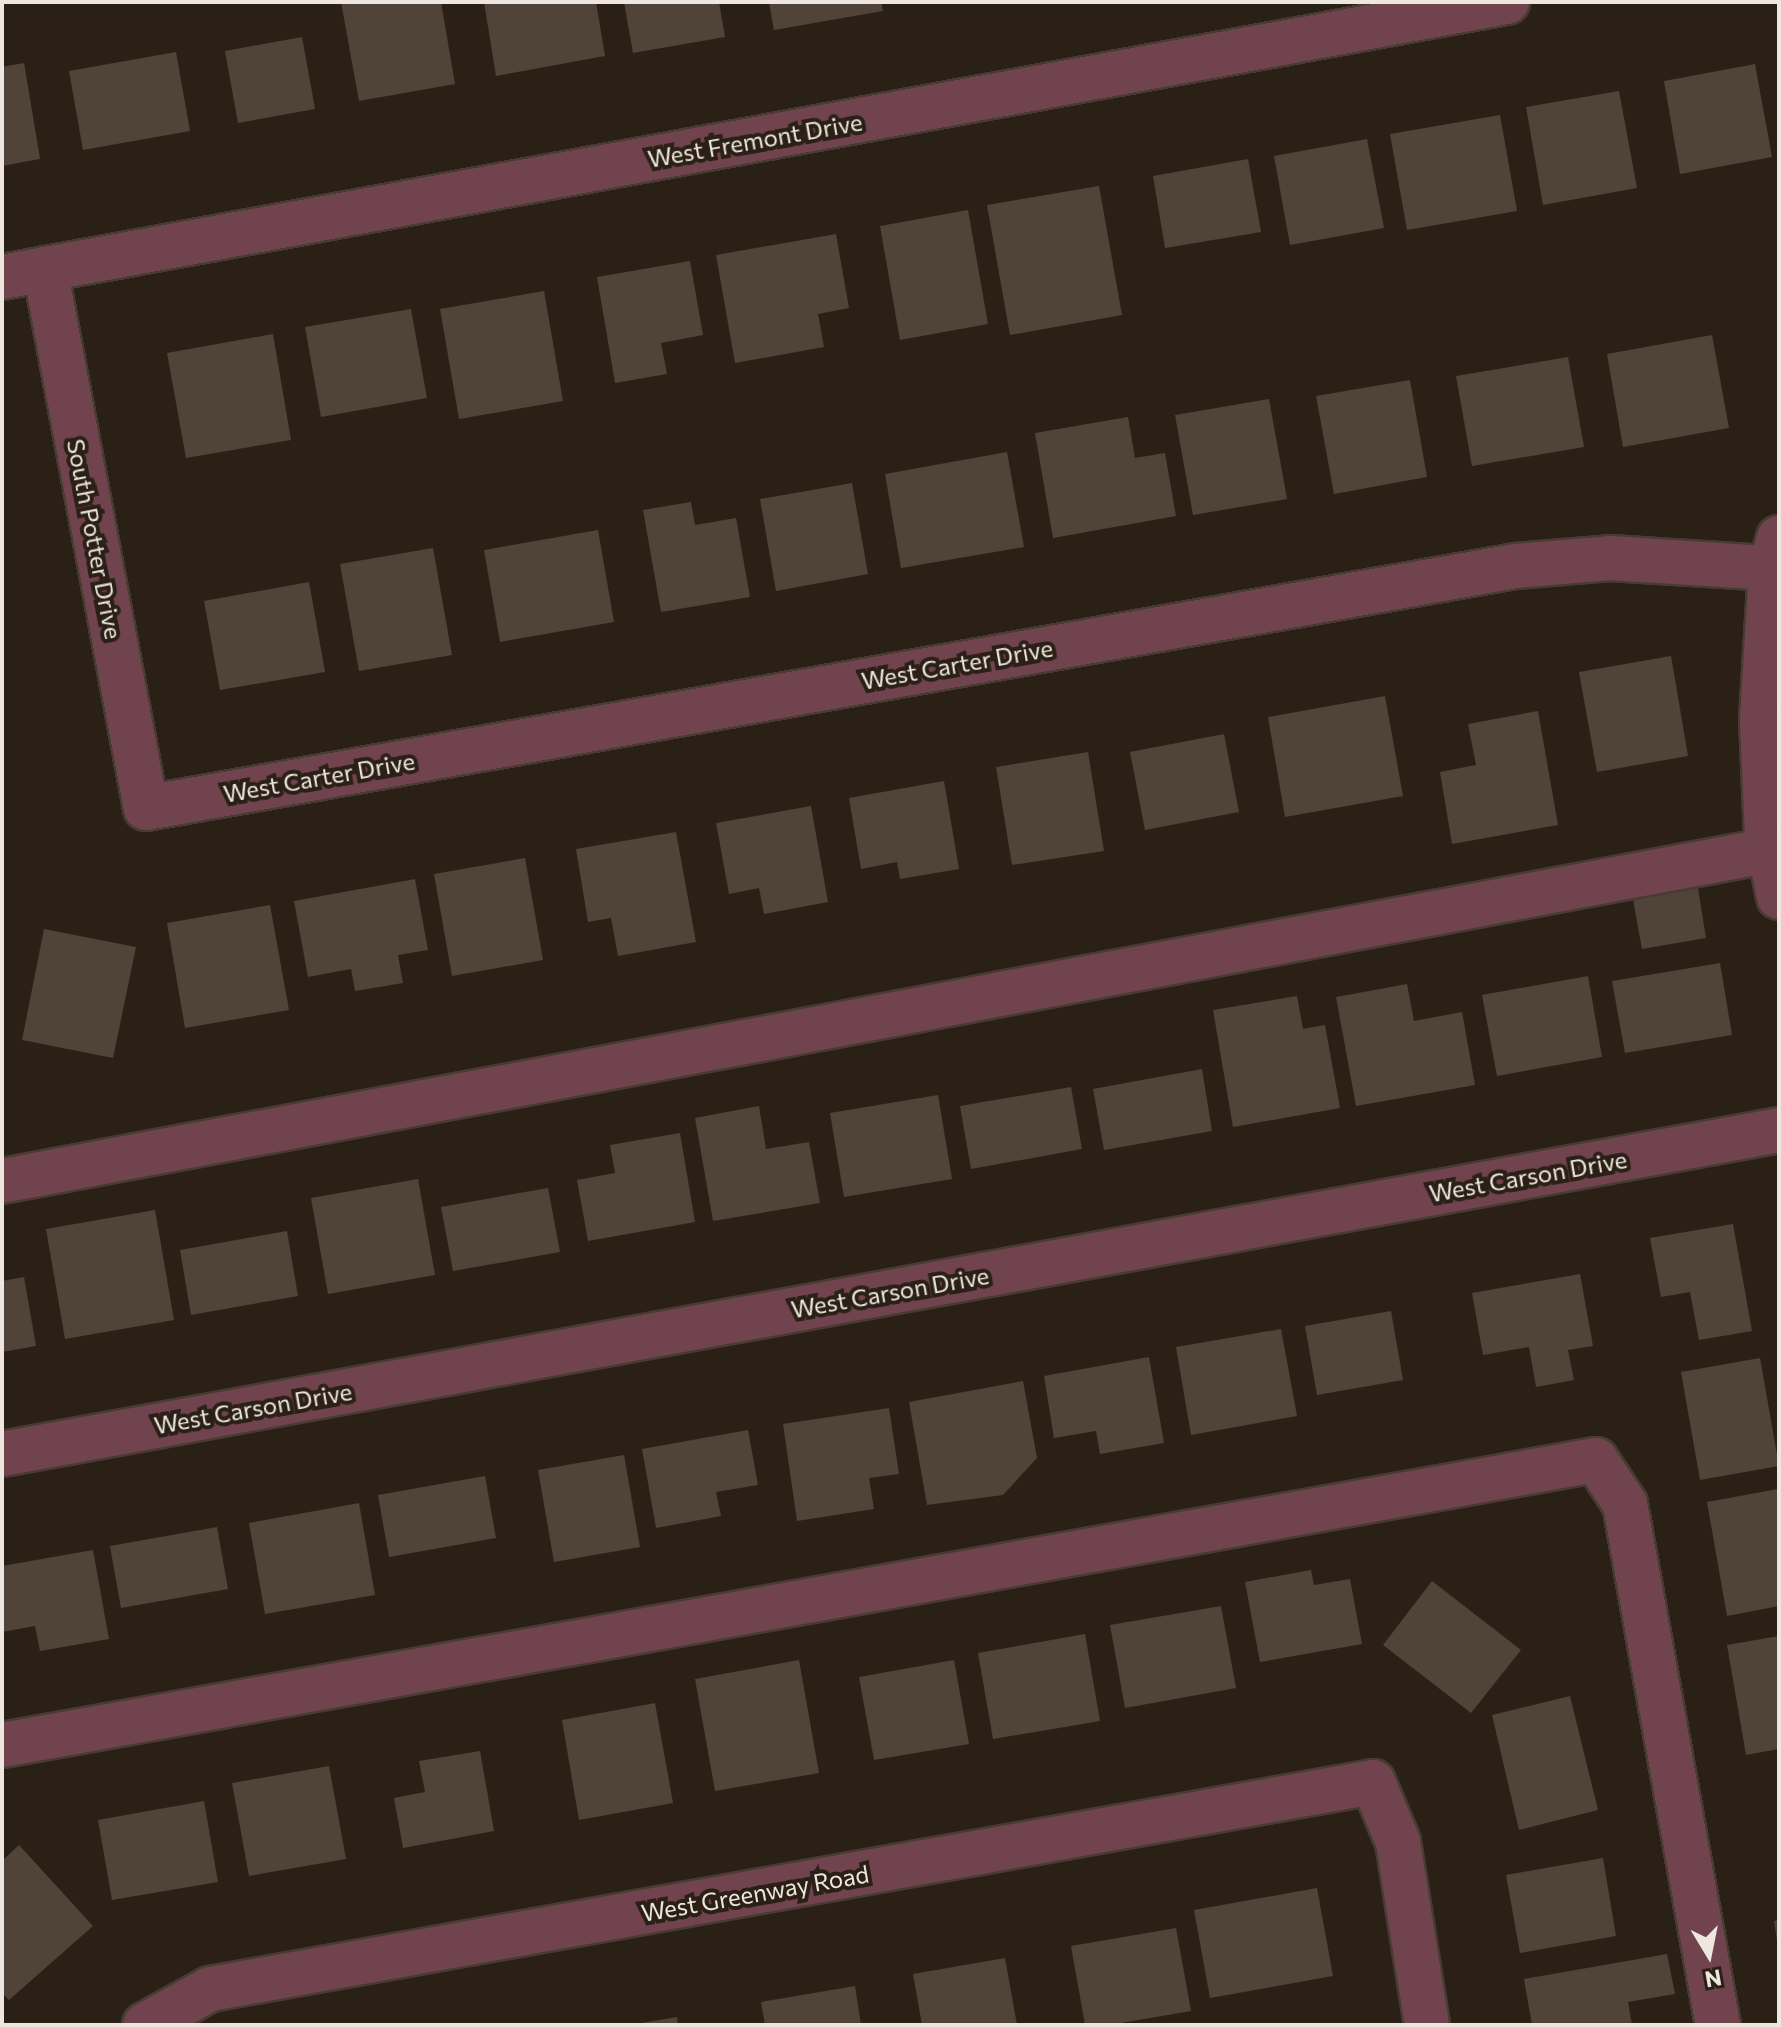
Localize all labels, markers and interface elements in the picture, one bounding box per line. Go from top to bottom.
street label: West Fremont Drive [645,107,865,173]
street label: South Potter Drive [61,437,129,641]
street label: West Carter Drive [859,633,1055,695]
street label: West Carter Drive [221,746,417,808]
street label: West Carson Drive [1427,1144,1629,1208]
street label: West Carson Drive [789,1260,991,1324]
street label: West Carson Drive [152,1376,354,1440]
street label: West Greenway Road [639,1859,871,1927]
north arrow [1669,1915,1749,1995]
text: N [1703,1964,1724,1994]

